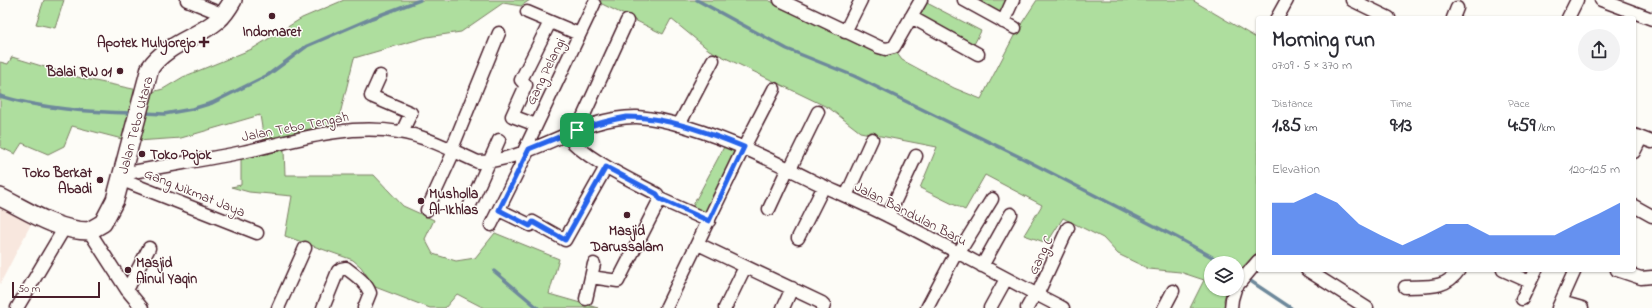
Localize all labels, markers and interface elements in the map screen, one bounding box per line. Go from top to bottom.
marker: Indomaret [267,11,277,21]
place label: Indomaret [242,22,302,43]
text: Morning run [1272,25,1375,57]
button: share [1578,29,1620,71]
place label: Apotek Mulyorejo [97,33,196,56]
street label: Gang Pelangi [521,35,573,109]
marker: Apotek Mulyorejo [199,37,209,47]
text: 07:09 · 5 × 370 m [1272,56,1352,75]
place label: Balai RW 01 [45,62,113,83]
marker: Balai RW 01 [115,66,125,76]
street label: Jalan Tebo Utara [113,74,159,176]
text: Distance [1272,96,1313,112]
text: Time [1390,96,1412,112]
text: Pace [1508,96,1529,112]
street label: Jalan Tebo Tengah [240,107,351,149]
text: 1.85 [1272,112,1301,141]
text: 9:13 [1390,112,1412,141]
text: 4:59 [1508,112,1535,141]
pin [560,113,594,147]
icon: arrive [566,119,588,141]
text: km [1301,120,1318,136]
text: /km [1535,120,1555,136]
place label: Toko Pojok [150,145,212,166]
marker: Toko Pojok [137,149,147,159]
text: Elevation [1272,160,1320,179]
text: 120–125 m [1569,160,1620,179]
place label: Toko Berkat Abadi [22,163,92,200]
street label: Gang Nikmat Jaya [140,164,248,224]
marker: Toko Berkat Abadi [95,175,105,185]
street label: Jalan Bandulan Baru [850,177,970,252]
place label: Musholla Al-Ikhlas [429,184,479,221]
marker: Musholla Al-Ikhlas [416,196,426,206]
marker: Masjid Darussalam [622,210,632,220]
place label: Masjid Darussalam [590,221,663,258]
street label: Gang C [1023,232,1061,279]
place label: Masjid Ainul Yaqin [136,253,197,290]
map controls [1204,256,1244,296]
button: layers [1204,256,1244,296]
marker: Masjid Ainul Yaqin [123,265,133,275]
scale bar [12,280,100,299]
text: 50 m [18,281,40,297]

